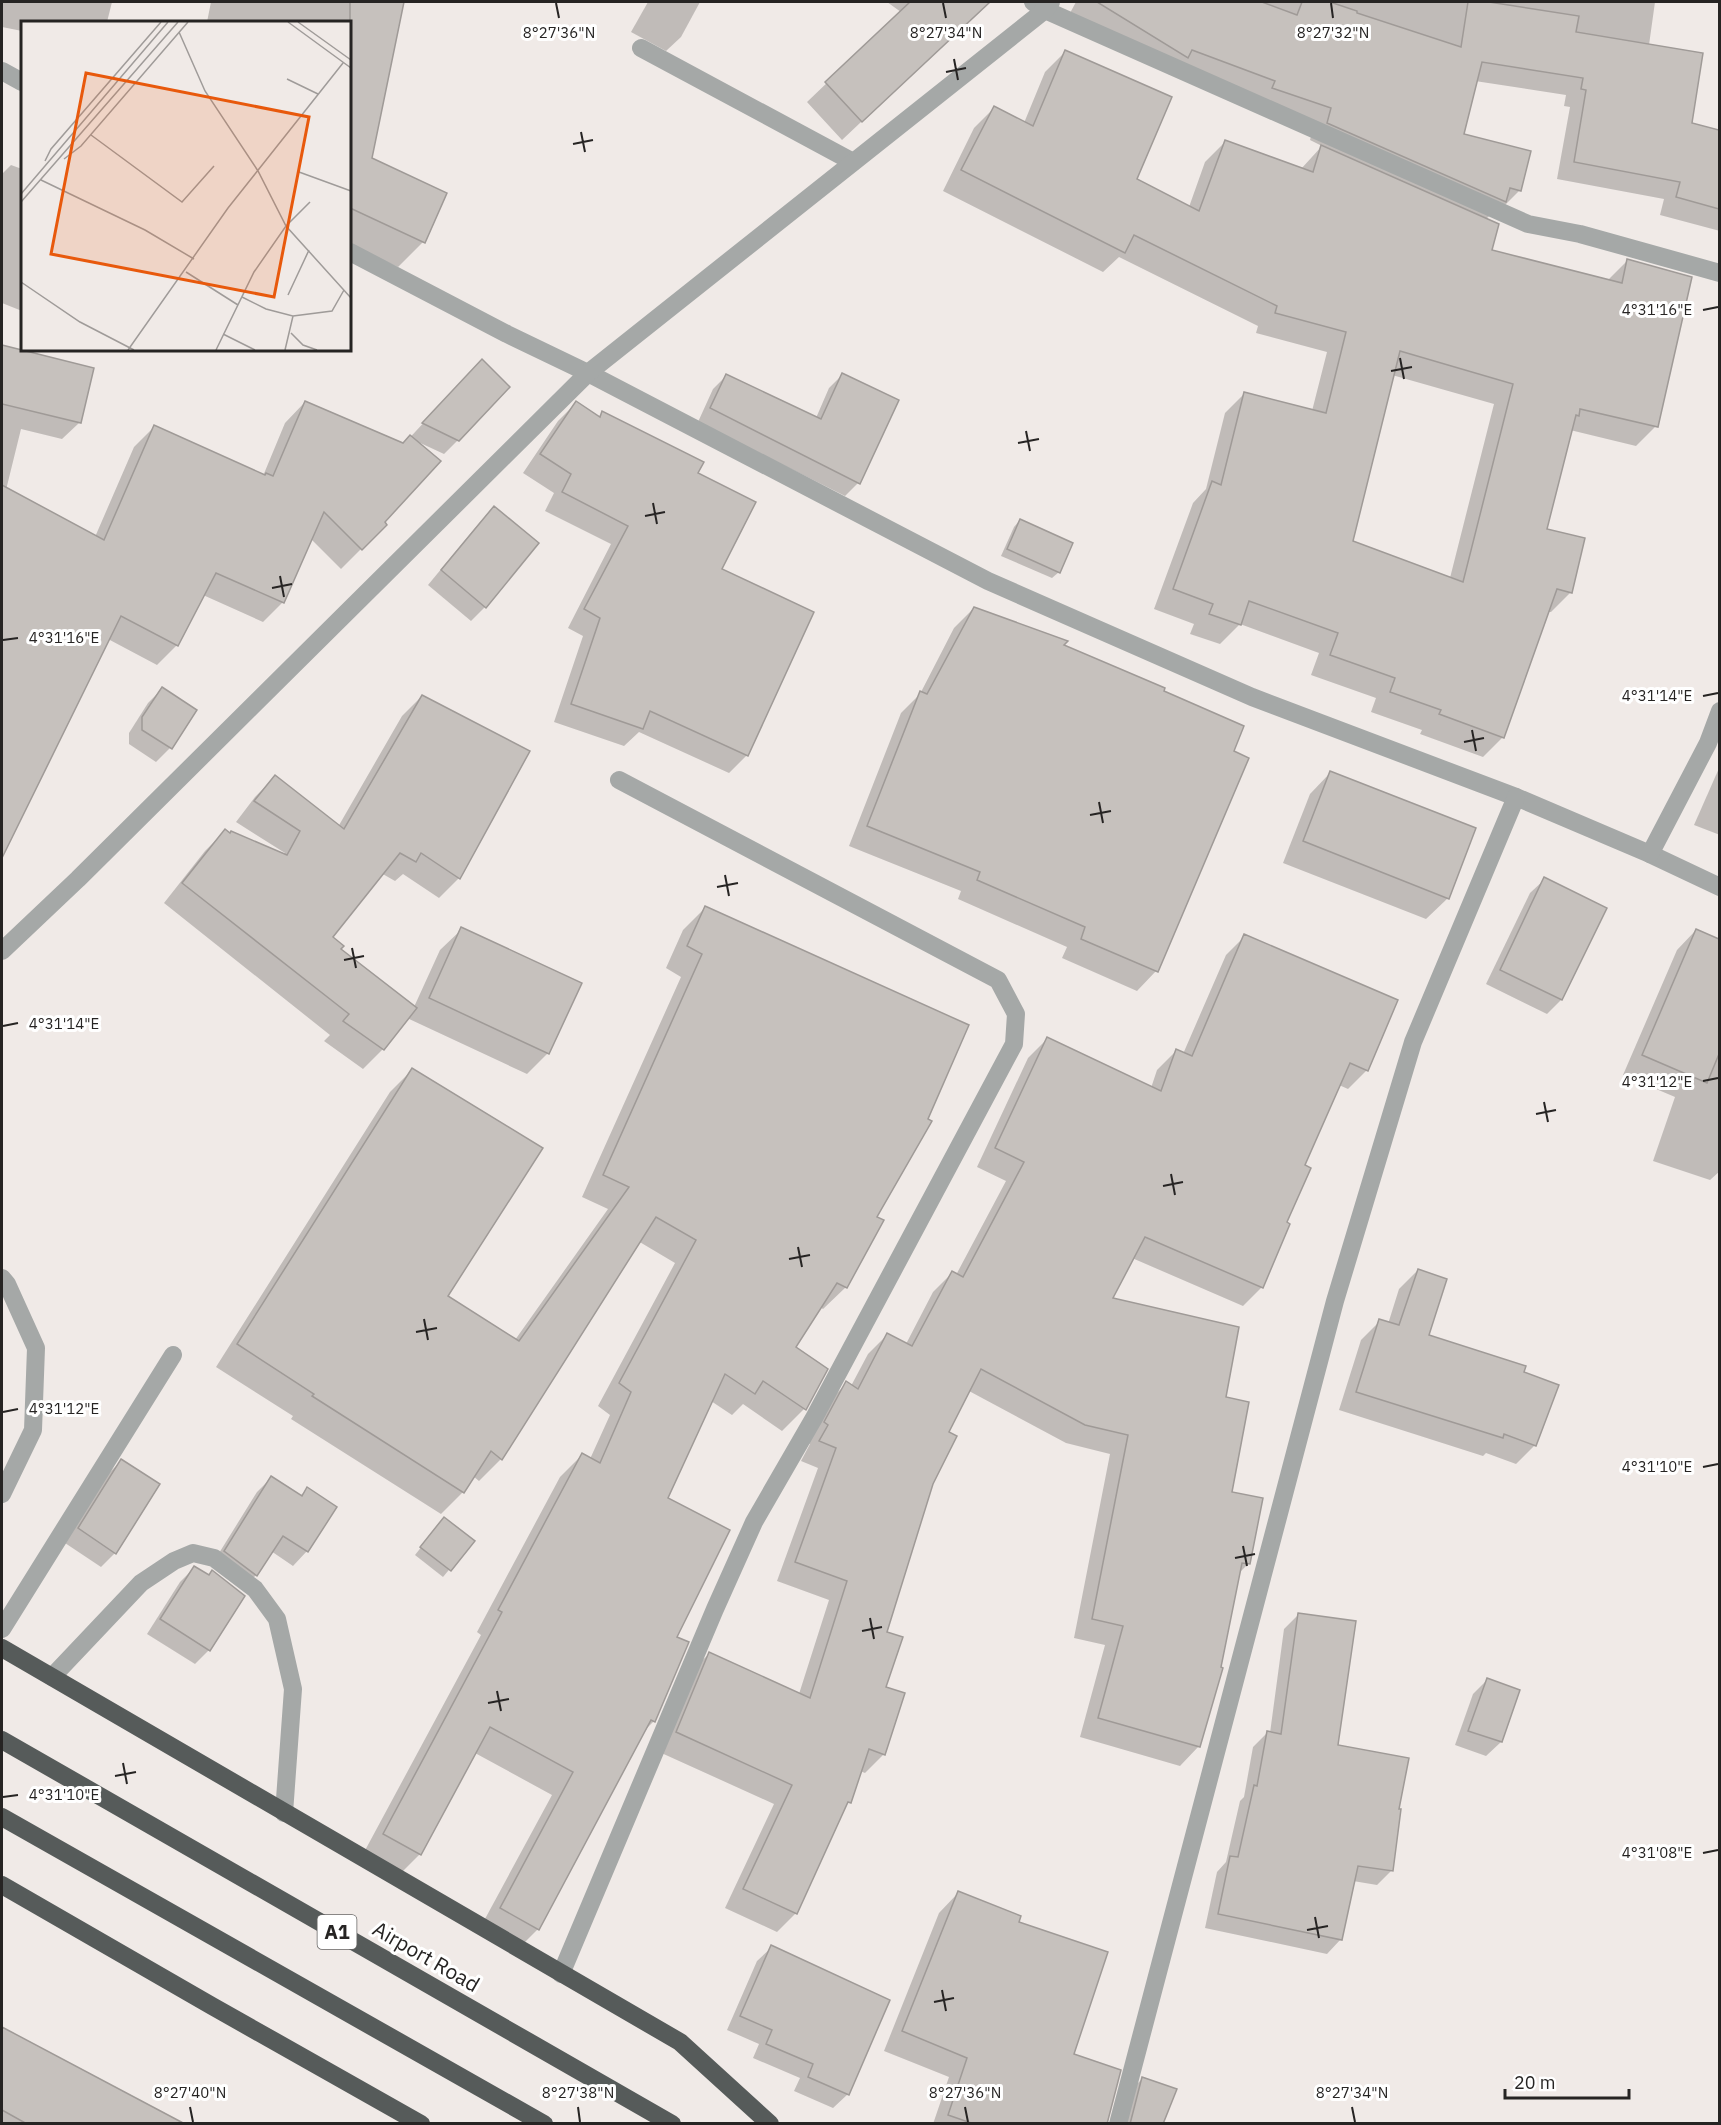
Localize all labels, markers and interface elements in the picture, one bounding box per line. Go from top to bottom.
inset map [21,21,351,351]
text: 8°27'36"N [523,23,595,42]
text: 8°27'34"N [910,23,982,42]
text: 8°27'32"N [1297,23,1369,42]
text: 4°31'16"E [1622,300,1692,319]
text: 4°31'16"E [29,628,99,647]
text: 4°31'14"E [1622,686,1692,705]
text: 4°31'14"E [29,1014,99,1033]
text: 4°31'12"E [1622,1072,1692,1091]
text: 4°31'12"E [29,1399,99,1418]
text: 4°31'10"E [1622,1457,1692,1476]
text: 4°31'10"E [29,1785,99,1804]
text: 4°31'08"E [1622,1843,1692,1862]
street label: Airport Road [368,1914,485,1998]
road number: A1 [318,1915,356,1949]
scale bar [1505,2062,1630,2100]
text: 20 m [1514,2071,1556,2094]
text: 8°27'40"N [154,2083,226,2102]
text: 8°27'38"N [542,2083,614,2102]
text: 8°27'36"N [929,2083,1001,2102]
text: 8°27'34"N [1316,2083,1388,2102]

